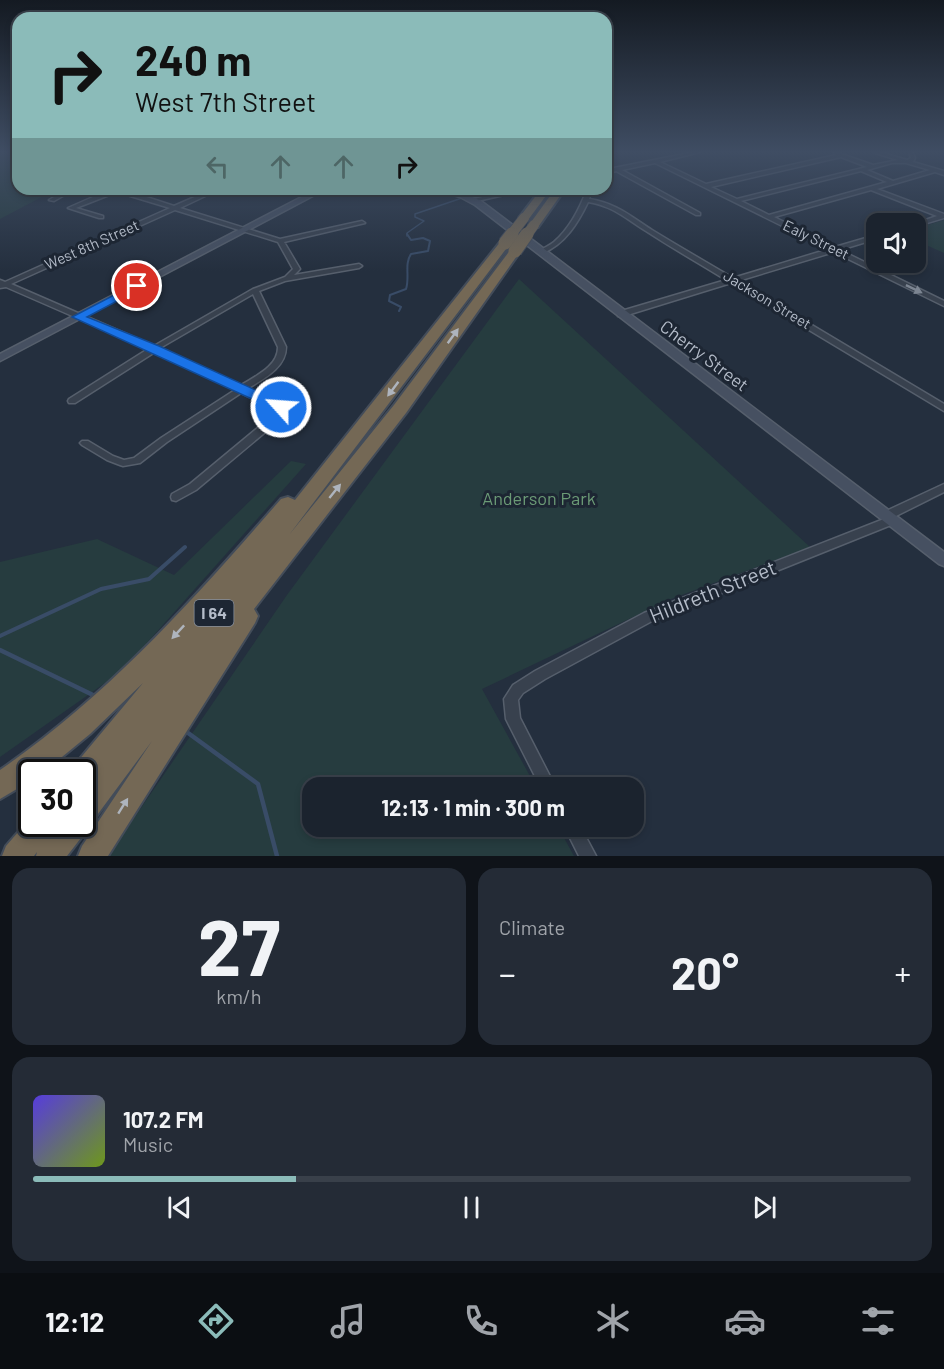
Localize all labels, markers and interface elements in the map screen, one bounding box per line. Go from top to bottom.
text: 240 m [135,34,251,84]
icon: right [36,36,114,114]
text: West 7th Street [135,85,316,117]
icon: left [201,150,234,183]
icon: ahead [264,150,297,183]
icon: ahead [327,150,360,183]
icon: right [390,150,423,183]
map controls [866,213,926,273]
button: sound [866,213,926,273]
street label: West 8th Street [42,215,142,273]
street label: Ealy Street [781,215,852,263]
pin [111,260,162,311]
street label: Jackson Street [720,266,815,332]
icon: arrive [120,269,153,302]
one-way arrow [906,284,923,294]
street label: Cherry Street [656,315,753,396]
one-way arrow [447,329,459,345]
position arrow [249,375,313,439]
one-way arrow [387,382,399,397]
one-way arrow [328,483,341,499]
park label: Anderson Park [482,487,596,509]
street label: Hildreth Street [645,554,779,627]
road number: I 64 [194,600,234,626]
one-way arrow [171,624,185,639]
speed limit sign: 30 [18,759,96,837]
text: 12:13 · 1 min · 300 m [381,794,565,820]
one-way arrow [118,798,129,814]
text: 27 [198,898,280,992]
text: Climate [499,915,565,939]
text: 20° [671,945,739,999]
text: − [499,953,516,993]
text: + [895,953,911,993]
text: km/h [216,984,262,1008]
text: 107.2 FM [123,1106,204,1132]
text: Music [123,1132,173,1156]
icon: previous [163,1191,196,1224]
icon: pause [455,1191,488,1224]
icon: next [748,1191,781,1224]
icon: directions [195,1300,237,1342]
icon: music [327,1300,369,1342]
icon: phone [460,1300,502,1342]
icon: climate [592,1300,634,1342]
icon: car [724,1300,766,1342]
icon: filters [857,1300,899,1342]
text: 12:12 [45,1305,104,1337]

